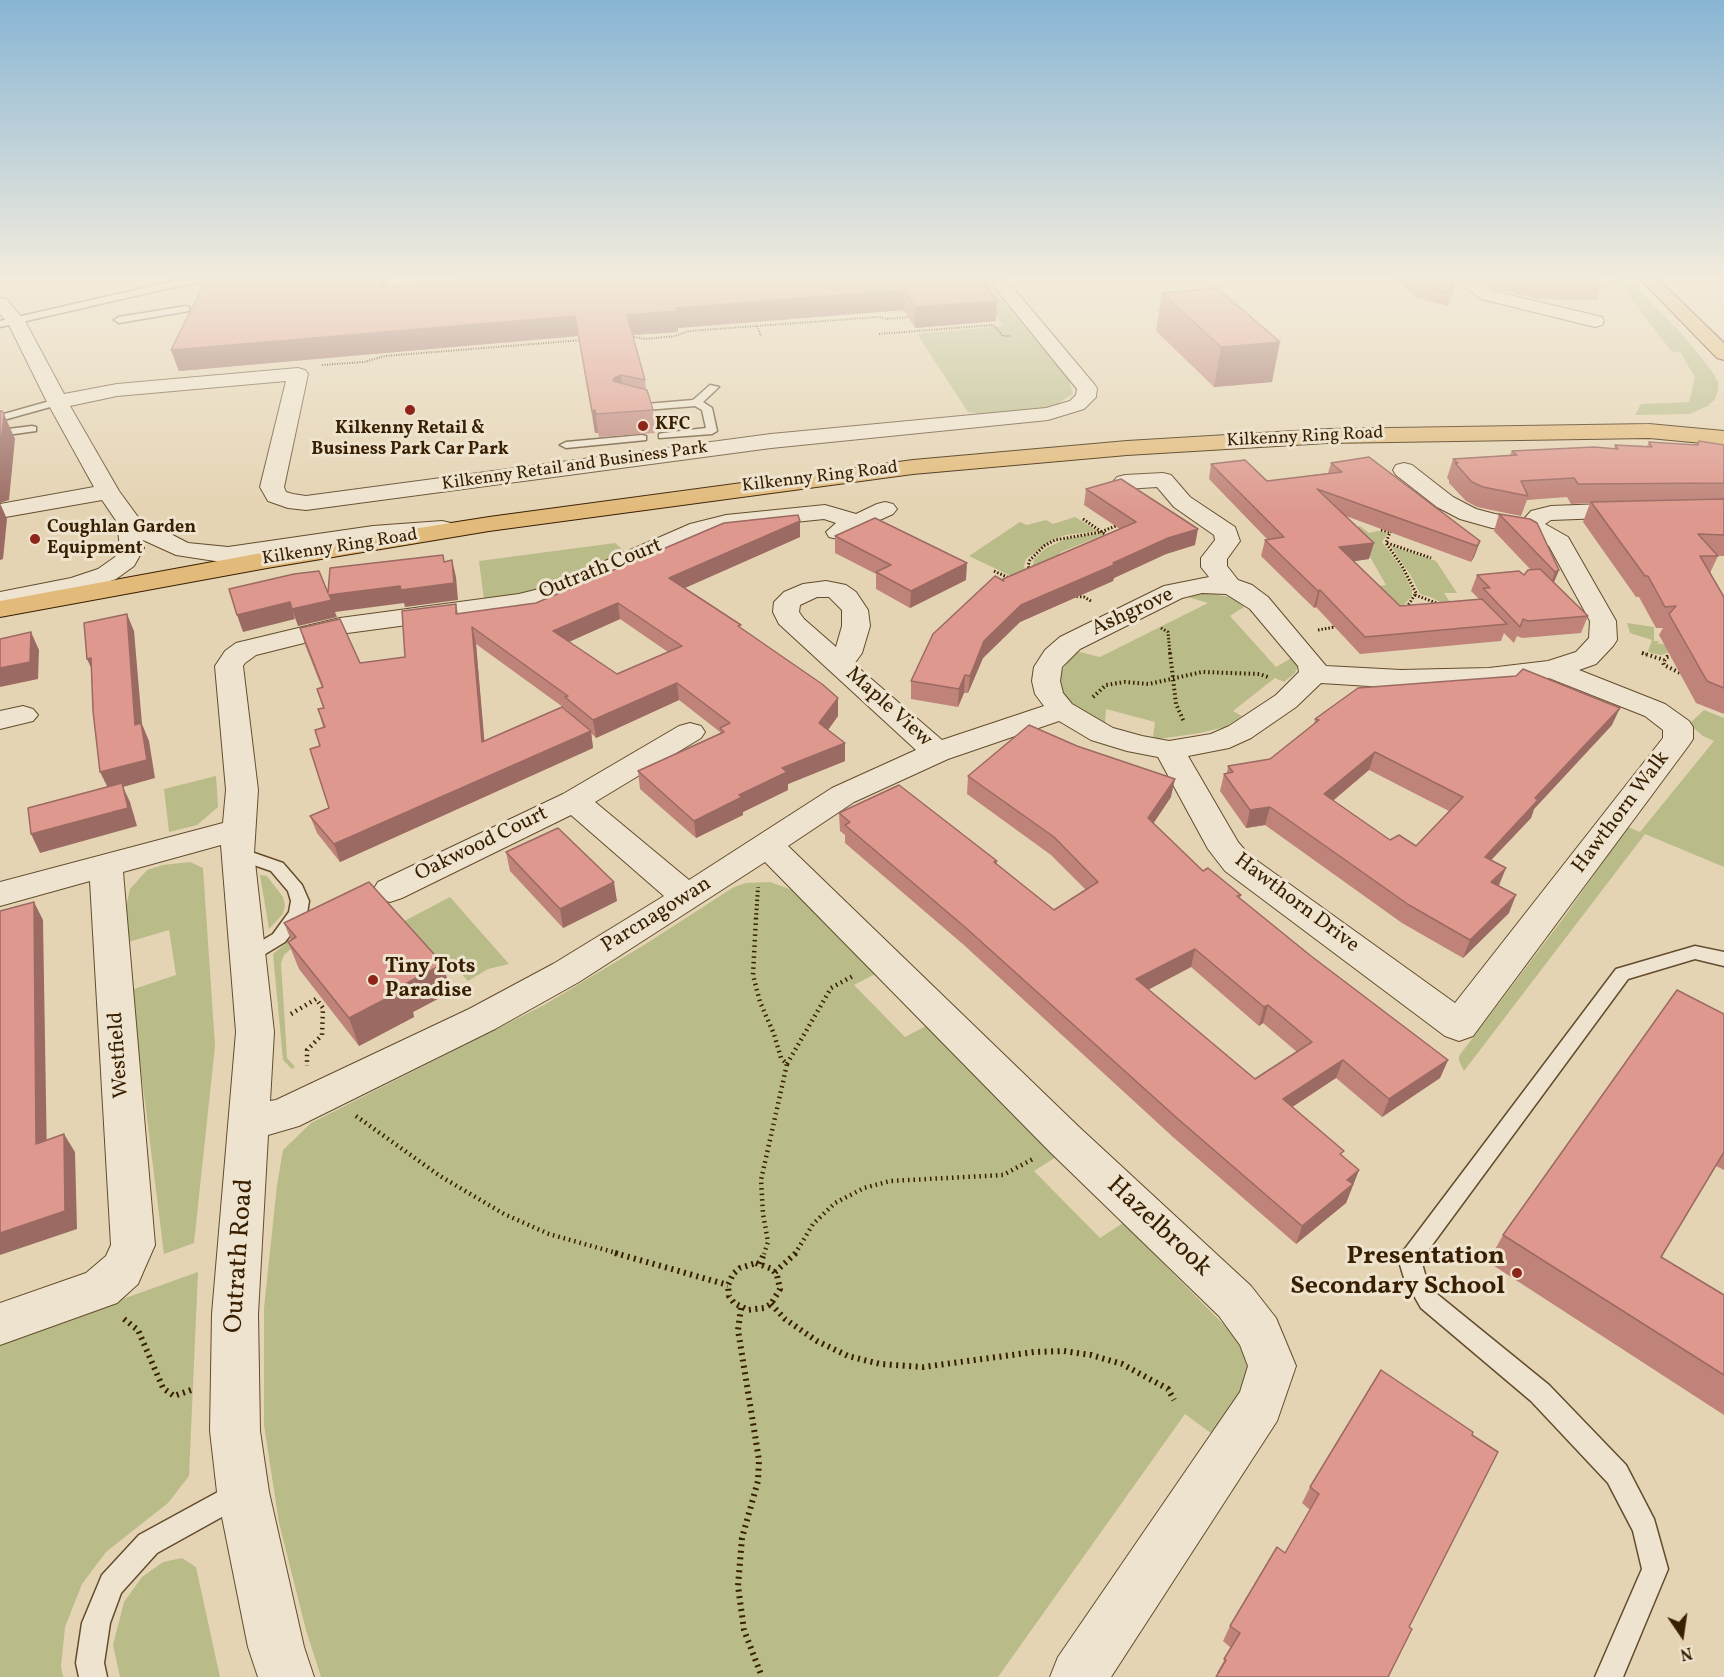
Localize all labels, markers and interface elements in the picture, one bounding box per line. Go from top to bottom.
marker: Kilkenny Retail & Business Park Car Park [403,403,417,417]
place label: KFC [655,415,690,437]
place label: Kilkenny Retail & Business Park Car Park [311,419,509,462]
marker: KFC [636,419,650,433]
street label: Kilkenny Ring Road [1226,423,1384,453]
street label: Kilkenny Retail and Business Park [441,438,709,496]
street label: Kilkenny Ring Road [741,458,899,498]
place label: Coughlan Garden Equipment [47,518,196,560]
street label: Kilkenny Ring Road [261,525,419,571]
marker: Coughlan Garden Equipment [28,532,42,546]
street label: Outrath Court [536,534,666,606]
street label: Ashgrove [1088,583,1178,643]
street label: Maple View [839,663,937,753]
street label: Hawthorn Walk [1568,747,1676,879]
street label: Oakwood Court [412,802,552,888]
street label: Hawthorn Drive [1229,849,1363,959]
street label: Parcnagowan [597,872,717,960]
place label: Tiny Tots Paradise [385,955,476,1005]
marker: Tiny Tots Paradise [366,973,380,987]
street label: Westfield [104,1011,136,1099]
street label: Hazelbrook [1099,1171,1217,1285]
street label: Outrath Road [220,1178,262,1334]
place label: Presentation Secondary School [1290,1242,1505,1304]
marker: Presentation Secondary School [1510,1266,1524,1280]
north arrow [1652,1605,1712,1665]
text: N [1678,1641,1694,1665]

